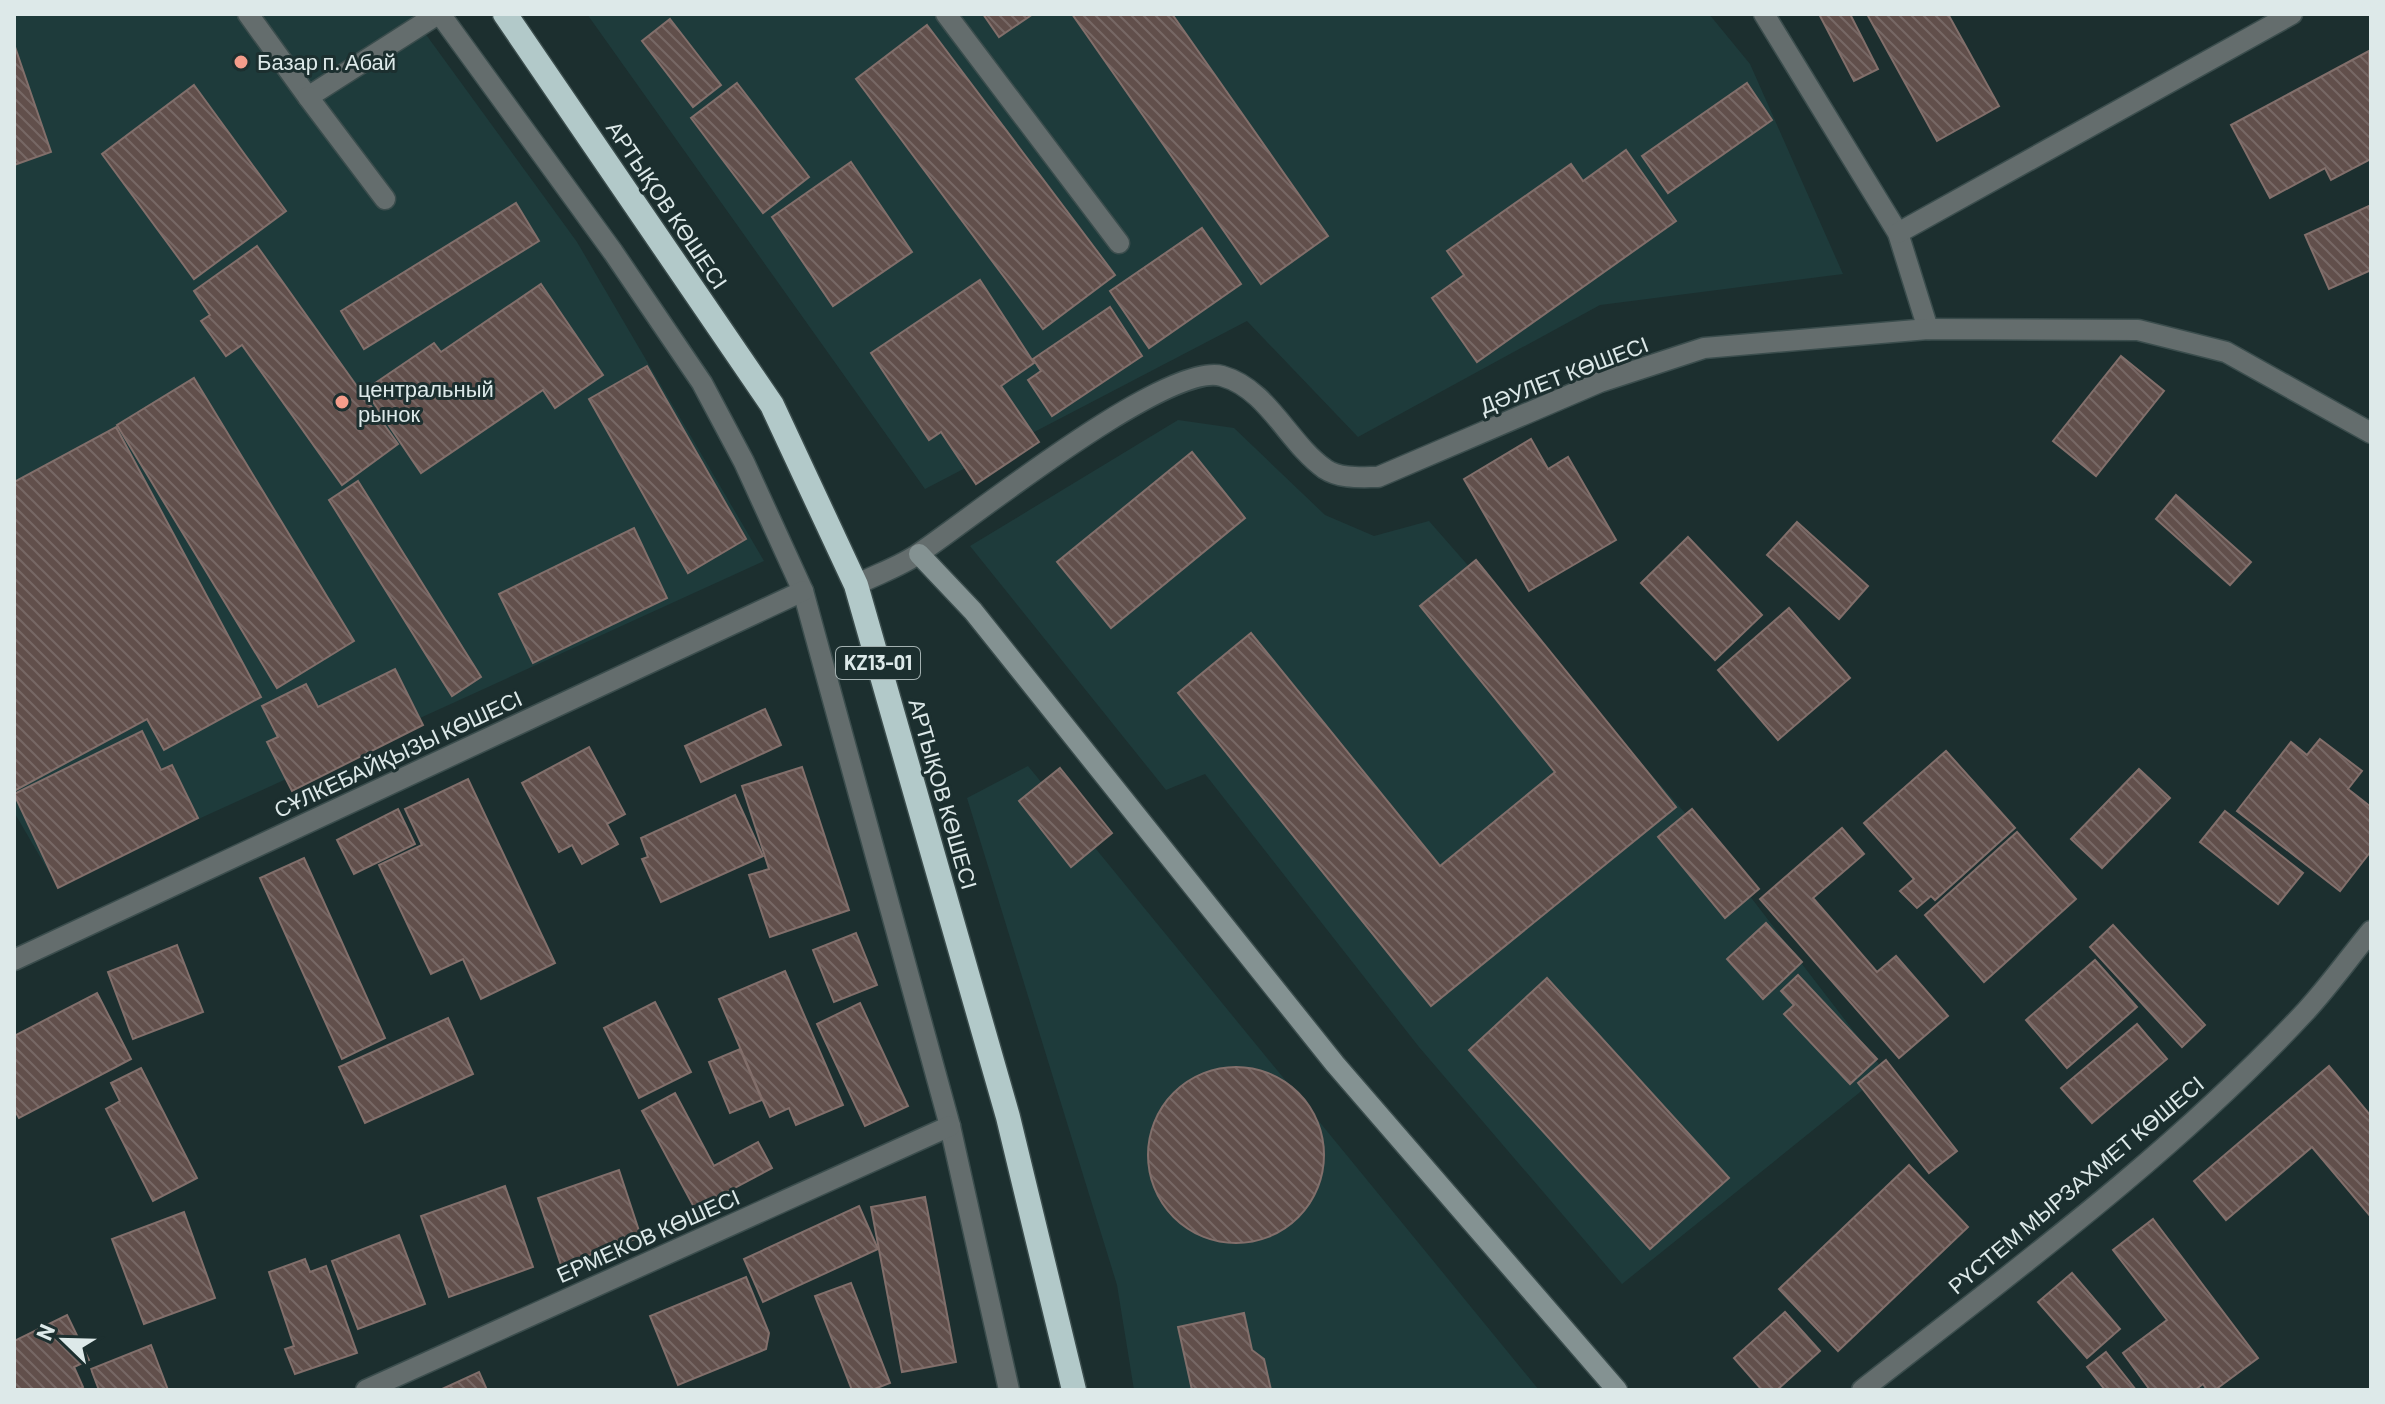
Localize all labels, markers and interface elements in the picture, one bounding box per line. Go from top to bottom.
place label: Базар п. Абай [257,48,396,75]
marker: Базар п. Абай [232,53,250,71]
street label: АРТЫҚОВ КӨШЕСІ [601,115,734,294]
street label: ДӘУЛЕТ КӨШЕСІ [1476,330,1652,419]
place label: центральный рынок [358,375,494,427]
marker: центральный рынок [333,393,351,411]
road number: KZ13-01 [836,647,920,679]
street label: СҰЛКЕБАЙҚЫЗЫ КӨШЕСІ [269,684,526,823]
street label: АРТЫҚОВ КӨШЕСІ [903,695,984,892]
street label: РҮСТЕМ МЫРЗАХМЕТ КӨШЕСІ [1942,1070,2208,1299]
street label: ЕРМЕКОВ КӨШЕСІ [552,1183,743,1287]
north arrow [24,1300,104,1380]
text: N [30,1320,59,1344]

